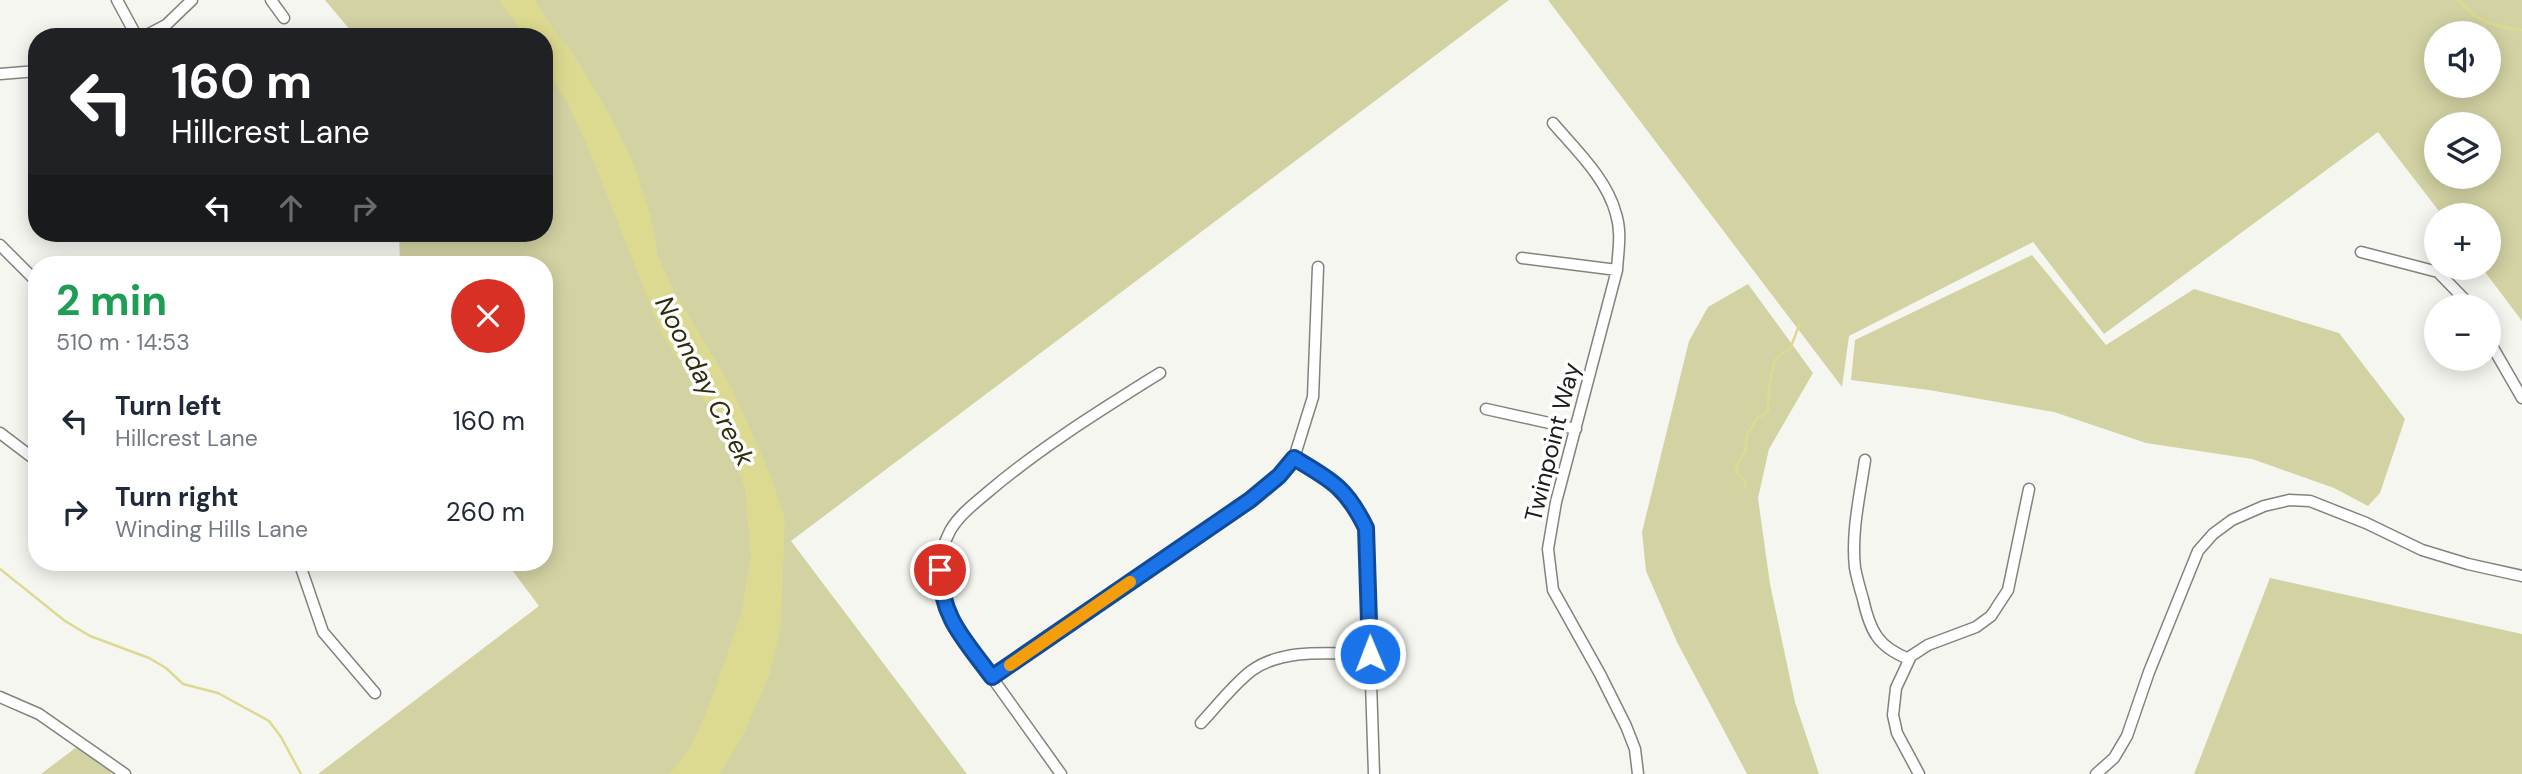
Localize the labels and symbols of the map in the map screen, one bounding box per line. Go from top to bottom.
water label: Noonday Creek [647,290,763,472]
street label: Twinpoint Way [1517,359,1587,525]
pin [910,540,970,600]
position arrow [1333,617,1407,691]

